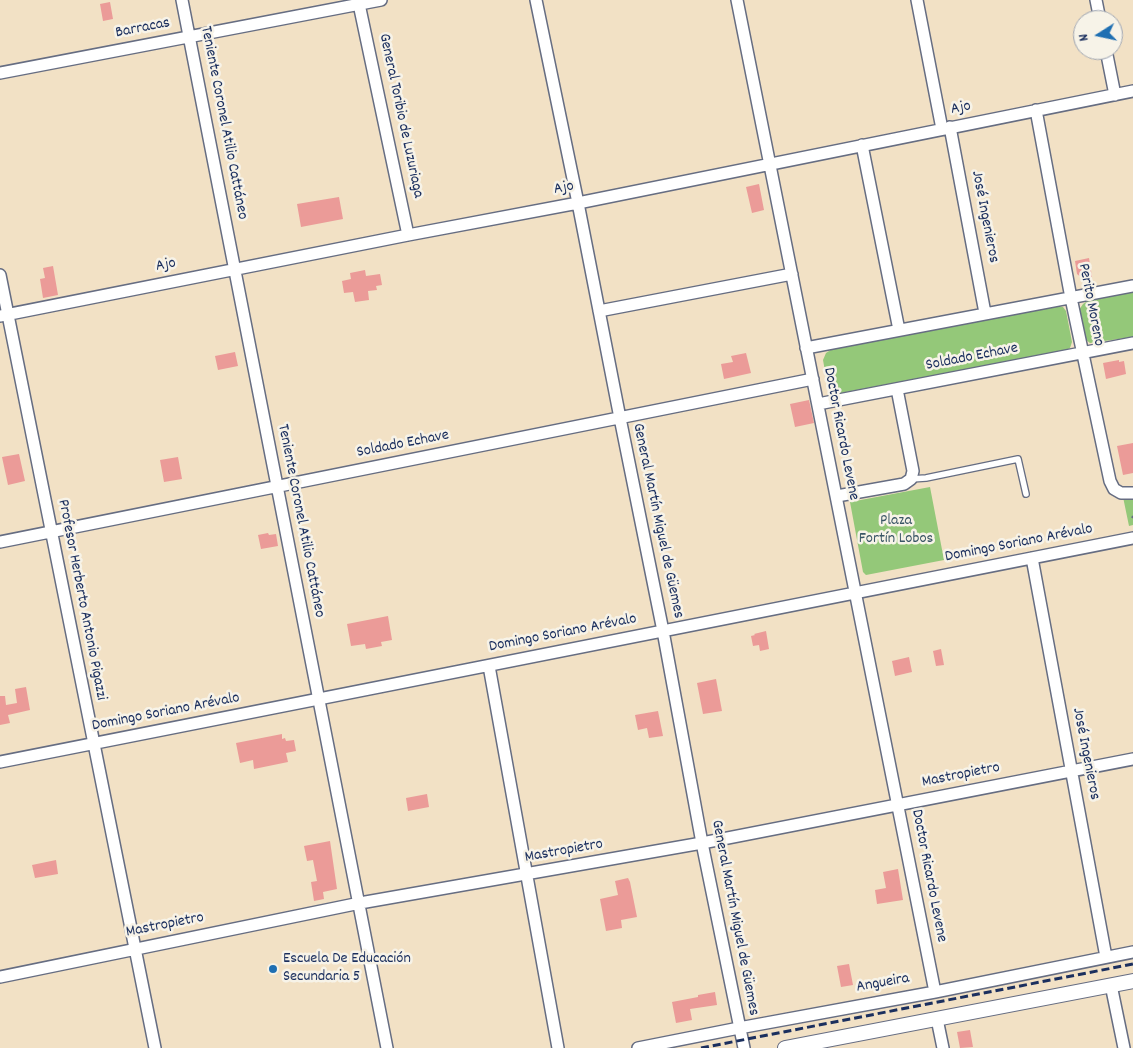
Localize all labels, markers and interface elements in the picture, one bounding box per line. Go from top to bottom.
north arrow [1073,10,1123,60]
street label: Barracas [114,14,172,44]
street label: Teniente Coronel Atilio Cattáneo [195,25,251,221]
street label: General Toribio de Luzuriaga [373,32,427,200]
text: N [1074,32,1095,43]
street label: Ajo [949,98,973,120]
street label: José Ingenieros [966,169,1002,265]
street label: Ajo [552,178,576,200]
street label: Ajo [154,255,178,277]
street label: Perito Moreno [1073,262,1107,348]
street label: Soldado Echave [924,340,1020,376]
street label: Doctor Ricardo Levene [818,366,862,502]
street label: General Martín Miguel de Güemes [627,422,687,620]
street label: Teniente Coronel Atilio Cattáneo [272,423,328,619]
street label: Soldado Echave [355,427,451,463]
street label: Profesor Herberto Antonio Pigazzi [52,498,110,702]
park label: Plaza Fortín Lobos [859,512,933,550]
street label: Domingo Soriano Arévalo [944,520,1094,568]
street label: Domingo Soriano Arévalo [488,610,638,658]
street label: Domingo Soriano Arévalo [91,689,241,737]
street label: José Ingenieros [1067,706,1103,802]
street label: Mastropietro [920,759,1002,793]
street label: Doctor Ricardo Levene [906,808,950,944]
street label: General Martín Miguel de Güemes [706,819,762,1017]
street label: Mastropietro [523,836,605,868]
street label: Mastropietro [124,909,206,943]
place label: Escuela De Educación Secundaria 5 [283,950,411,988]
marker: Escuela De Educación Secundaria 5 [267,963,279,975]
street label: Angueira [855,970,911,998]

